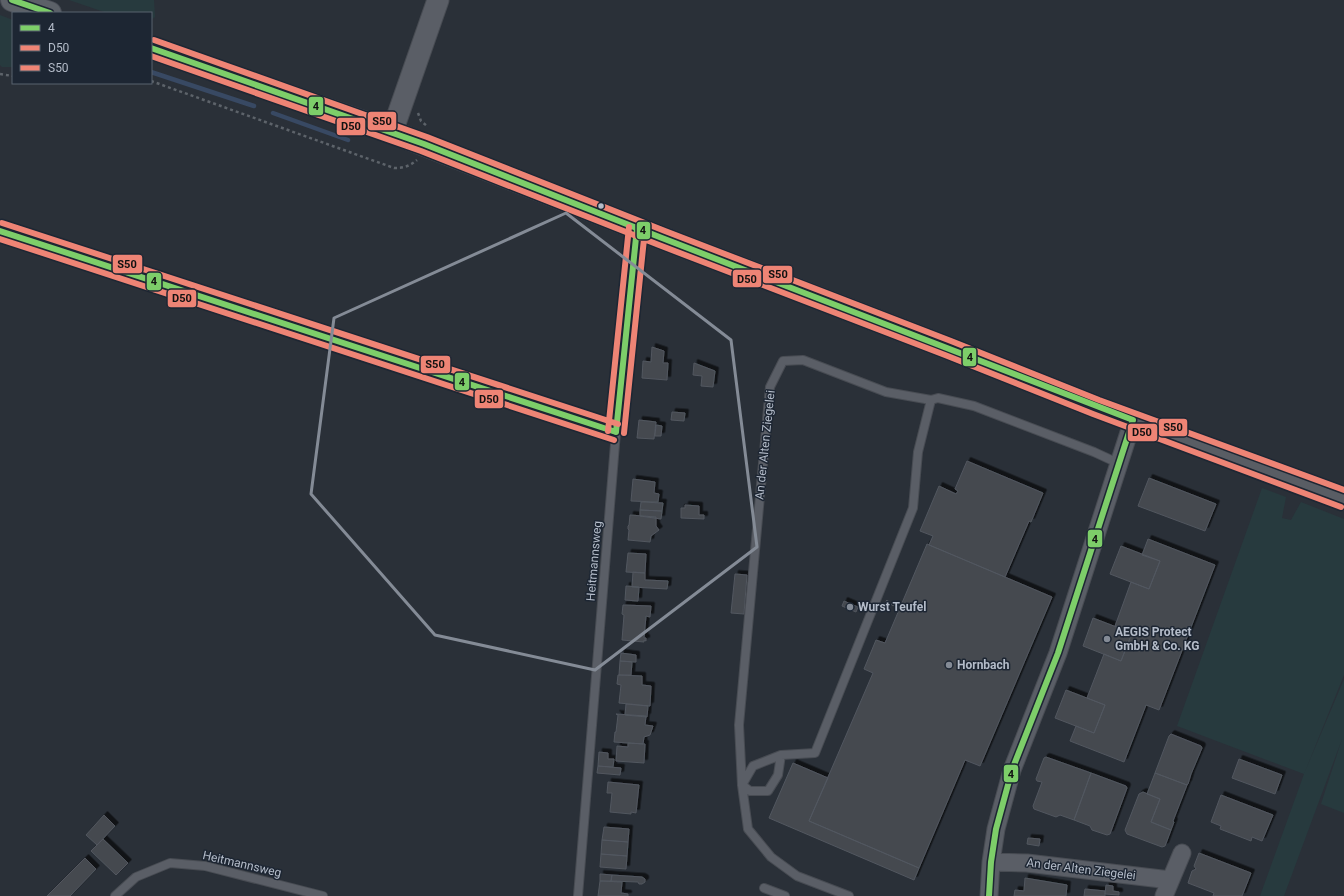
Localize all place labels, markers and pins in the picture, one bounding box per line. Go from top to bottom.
unlabelled marker [596,201,606,211]
place label: Wurst Teufel [858,600,926,614]
marker: Wurst Teufel [845,602,855,612]
place label: AEGIS Protect GmbH & Co. KG [1115,625,1199,653]
marker: AEGIS Protect GmbH & Co. KG [1102,634,1112,644]
place label: Hornbach [957,658,1010,672]
marker: Hornbach [944,660,954,670]

